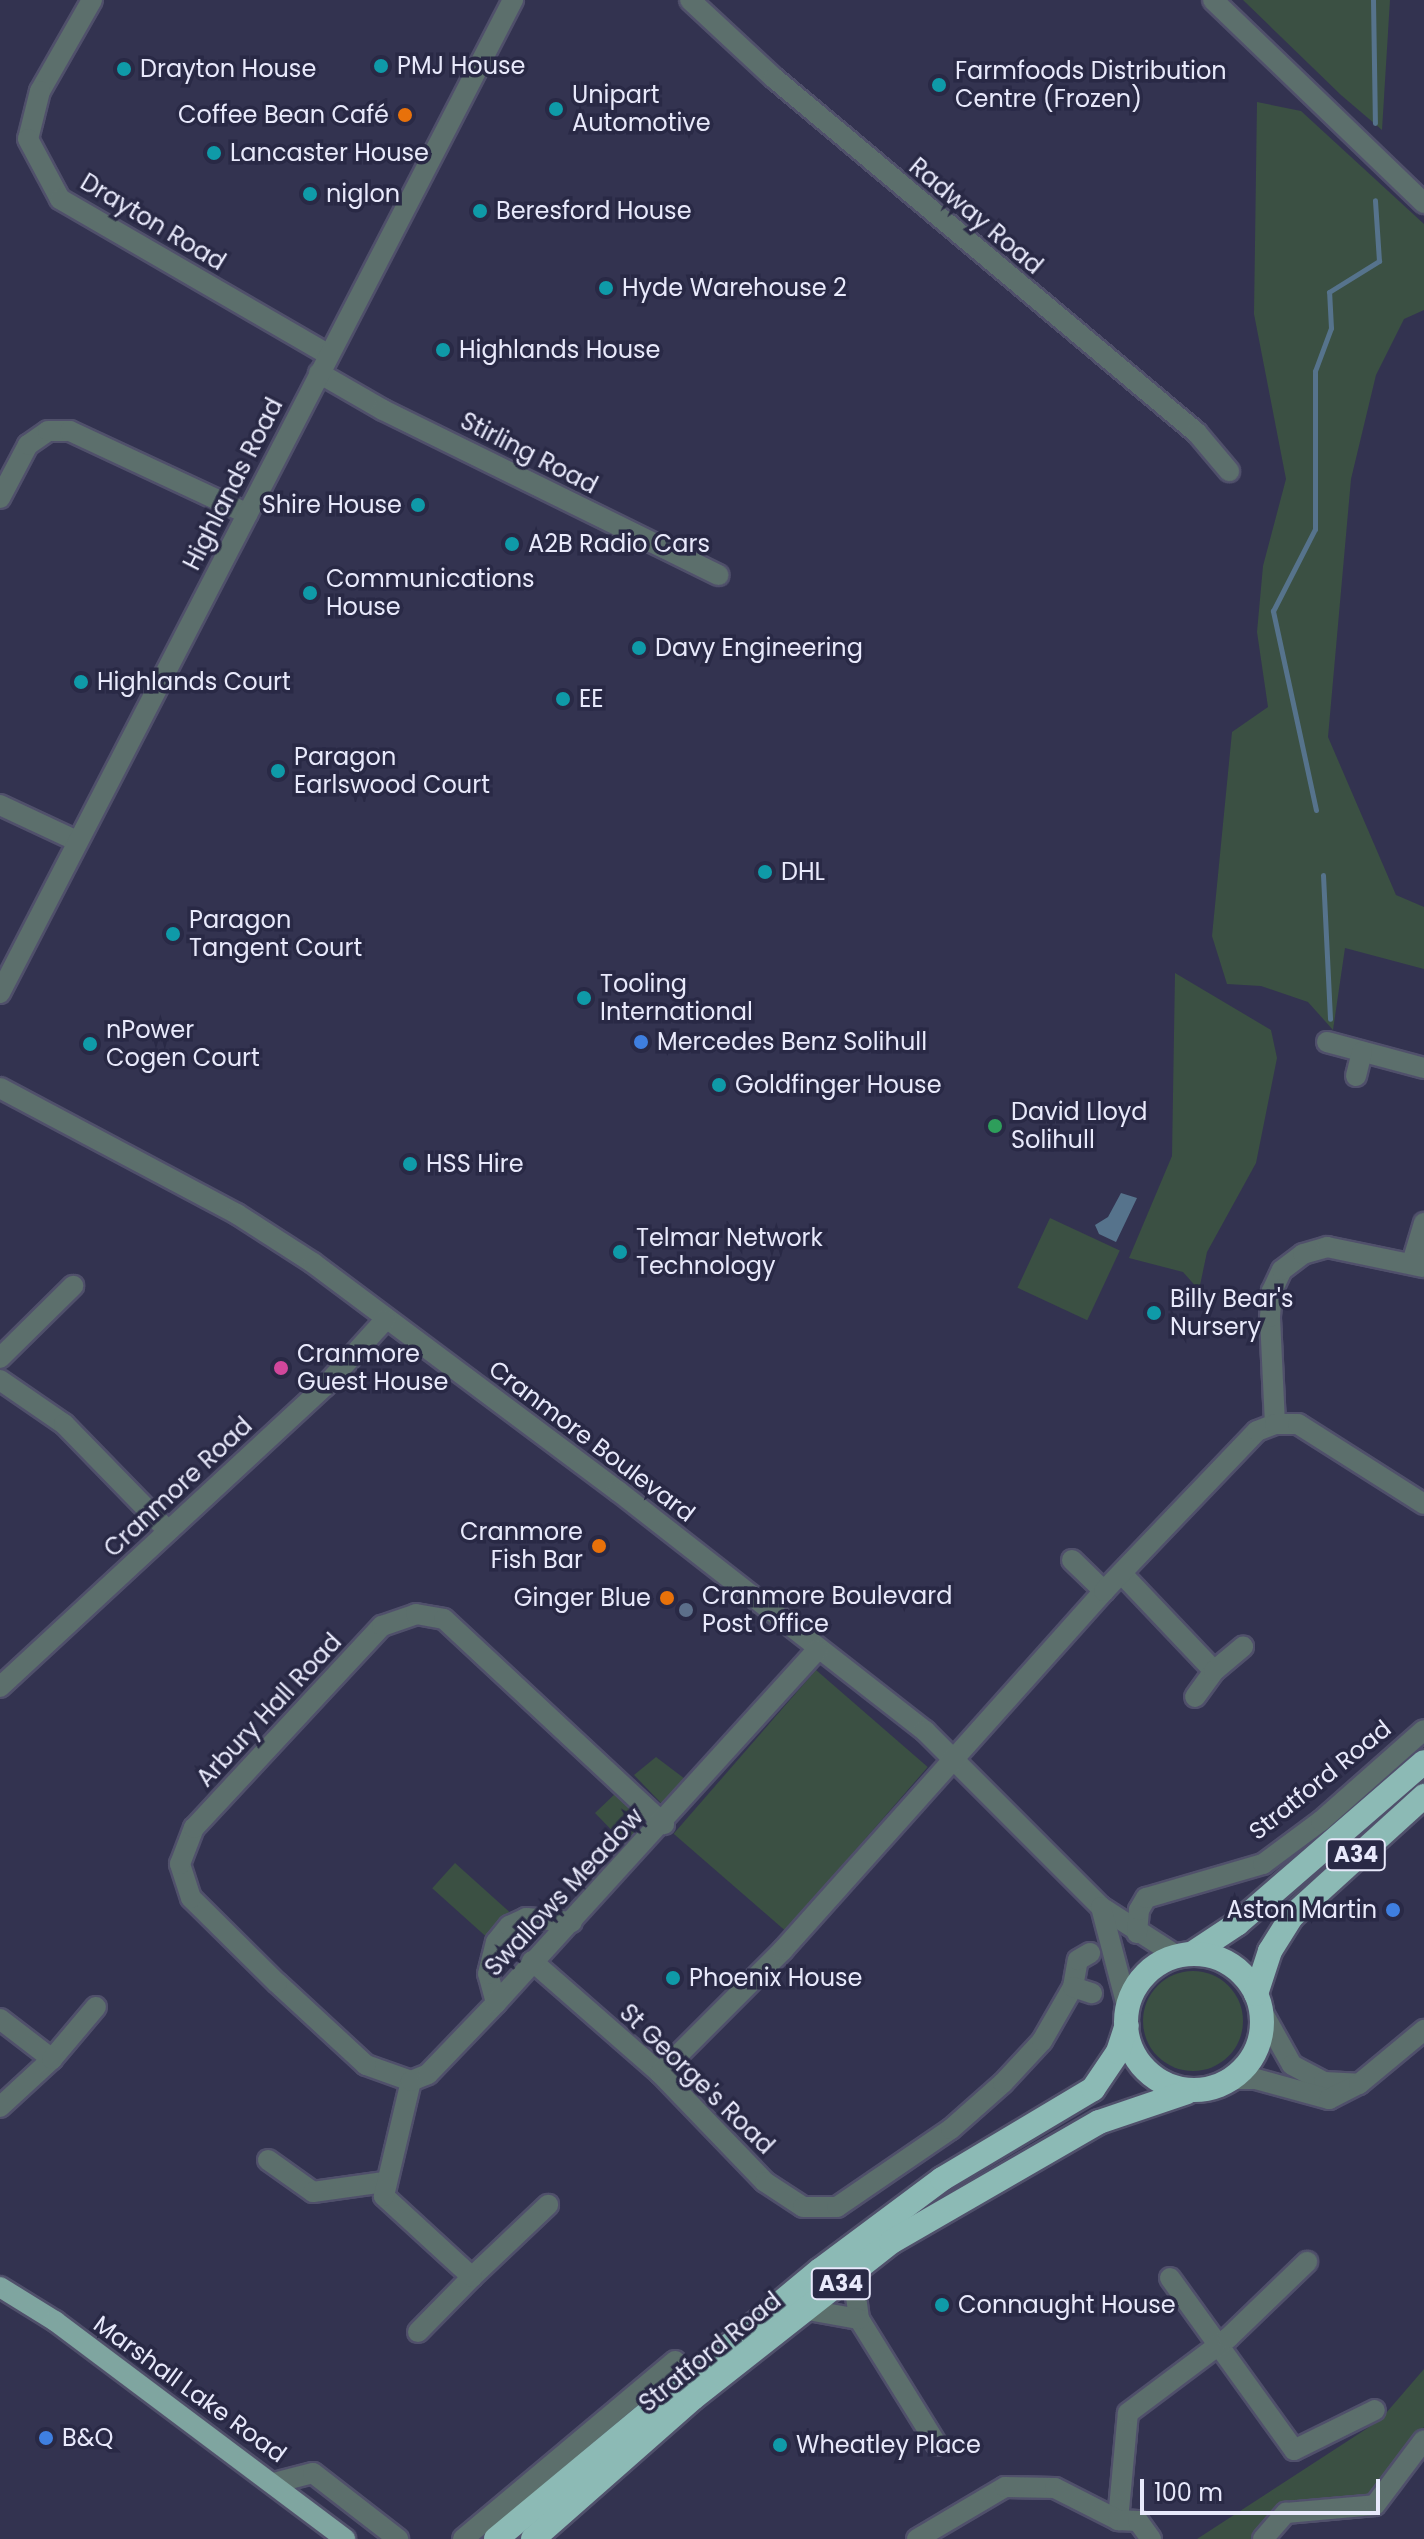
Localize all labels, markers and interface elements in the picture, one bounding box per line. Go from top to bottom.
place label: PMJ House [397,52,525,80]
place label: Drayton House [140,55,316,83]
marker: PMJ House [372,57,390,75]
place label: Farmfoods Distribution Centre (Frozen) [955,57,1227,113]
marker: Drayton House [115,60,133,78]
marker: Farmfoods Distribution Centre (Frozen) [930,76,948,94]
place label: Unipart Automotive [572,81,711,137]
marker: Unipart Automotive [547,100,565,118]
place label: Coffee Bean Café [178,101,389,129]
marker: Coffee Bean Café [396,106,414,124]
place label: Lancaster House [230,139,429,167]
marker: Lancaster House [205,144,223,162]
street label: Radway Road [903,152,1049,280]
street label: Drayton Road [75,167,231,277]
place label: niglon [326,180,400,208]
marker: niglon [301,185,319,203]
place label: Beresford House [496,197,692,225]
marker: Beresford House [471,202,489,220]
place label: Hyde Warehouse 2 [622,274,847,302]
marker: Hyde Warehouse 2 [597,279,615,297]
place label: Highlands House [459,336,660,364]
marker: Highlands House [434,341,452,359]
street label: Highlands Road [177,393,289,575]
street label: Stirling Road [456,406,602,500]
place label: Shire House [262,491,402,519]
marker: Shire House [409,496,427,514]
place label: A2B Radio Cars [528,530,710,558]
marker: A2B Radio Cars [503,535,521,553]
place label: Communications House [326,565,535,621]
marker: Communications House [301,584,319,602]
place label: Davy Engineering [655,634,863,662]
marker: Davy Engineering [630,639,648,657]
place label: Highlands Court [97,668,291,696]
marker: Highlands Court [72,673,90,691]
place label: EE [579,685,604,713]
marker: EE [554,690,572,708]
place label: Paragon Earlswood Court [294,743,490,799]
marker: Paragon Earlswood Court [269,762,287,780]
place label: DHL [781,858,825,886]
marker: DHL [756,863,774,881]
place label: Paragon Tangent Court [189,906,362,962]
marker: Paragon Tangent Court [164,925,182,943]
place label: Tooling International [600,970,753,1026]
marker: Tooling International [575,989,593,1007]
place label: nPower Cogen Court [106,1016,260,1072]
place label: Mercedes Benz Solihull [657,1028,927,1056]
marker: Mercedes Benz Solihull [632,1033,650,1051]
marker: nPower Cogen Court [81,1035,99,1053]
place label: Goldfinger House [735,1071,942,1099]
marker: Goldfinger House [710,1076,728,1094]
place label: David Lloyd Solihull [1011,1098,1148,1154]
marker: David Lloyd Solihull [986,1117,1004,1135]
place label: HSS Hire [426,1150,524,1178]
marker: HSS Hire [401,1155,419,1173]
place label: Telmar Network Technology [636,1224,823,1280]
marker: Telmar Network Technology [611,1243,629,1261]
place label: Billy Bear's Nursery [1170,1285,1293,1341]
marker: Billy Bear's Nursery [1145,1304,1163,1322]
place label: Cranmore Guest House [297,1340,448,1396]
street label: Cranmore Boulevard [483,1354,701,1528]
marker: Cranmore Guest House [272,1359,290,1377]
street label: Cranmore Road [98,1411,258,1563]
place label: Cranmore Fish Bar [460,1518,583,1574]
marker: Cranmore Fish Bar [590,1537,608,1555]
place label: Cranmore Boulevard Post Office [702,1582,952,1638]
place label: Ginger Blue [514,1584,651,1612]
marker: Ginger Blue [658,1589,676,1607]
marker: Cranmore Boulevard Post Office [677,1601,695,1619]
street label: Arbury Hall Road [191,1627,347,1793]
street label: Stratford Road [1243,1714,1397,1846]
street label: Swallows Meadow [479,1802,649,1982]
road number: A34 [1324,1837,1388,1873]
place label: Aston Martin [1227,1896,1377,1924]
marker: Aston Martin [1384,1901,1402,1919]
place label: Phoenix House [689,1964,862,1992]
marker: Phoenix House [664,1969,682,1987]
street label: St George's Road [614,1998,780,2160]
road number: A34 [809,2266,873,2302]
street label: Stratford Road [633,2286,787,2418]
place label: Connaught House [958,2291,1176,2319]
marker: Connaught House [933,2296,951,2314]
street label: Marshall Lake Road [88,2310,292,2468]
place label: B&Q [62,2424,113,2452]
marker: B&Q [37,2429,55,2447]
place label: Wheatley Place [796,2431,981,2459]
marker: Wheatley Place [771,2436,789,2454]
scale bar [1144,2463,1384,2513]
text: 100 m [1154,2476,1223,2509]

